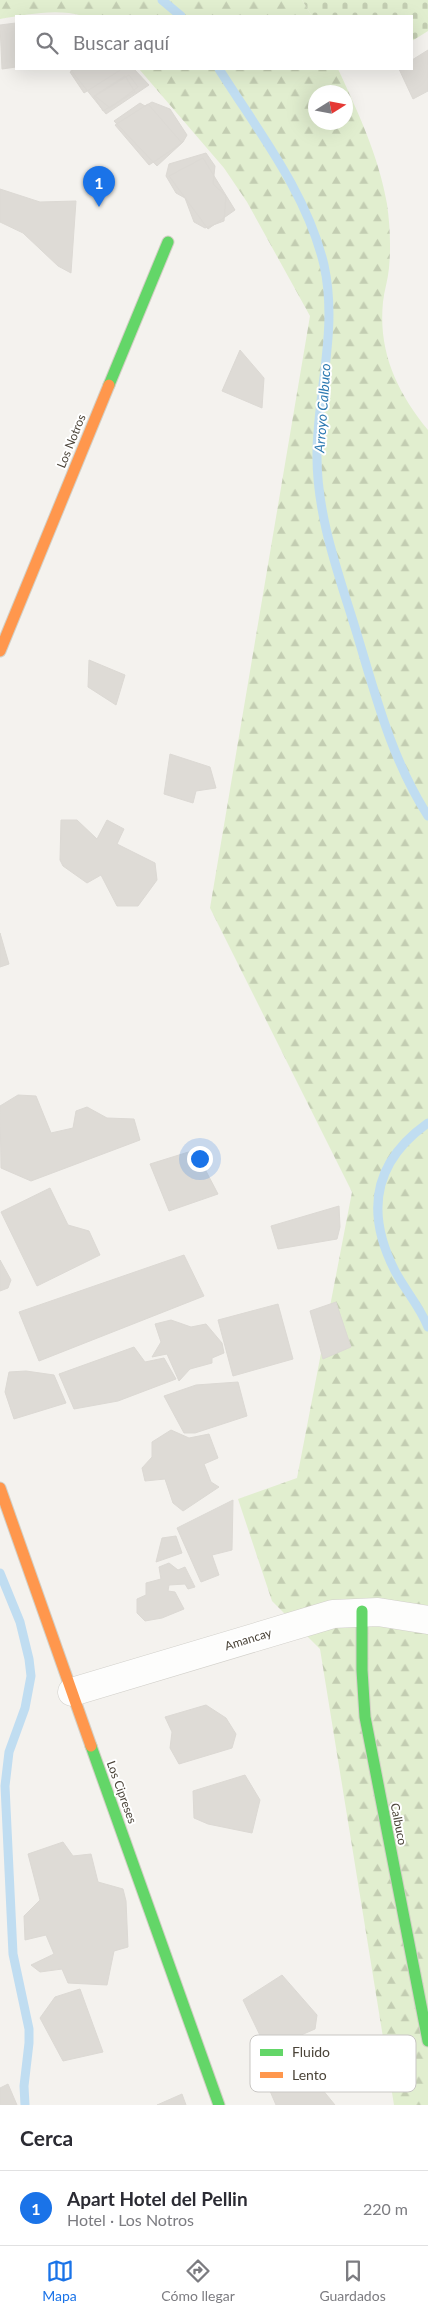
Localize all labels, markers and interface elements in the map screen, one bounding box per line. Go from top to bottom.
search box [15,15,413,70]
icon: search [33,29,61,57]
text: Buscar aquí [73,31,169,54]
north arrow [308,85,353,130]
pin: 1 [83,166,115,207]
water label: Arroyo Calbuco [310,363,334,454]
street label: Los Notros [53,412,89,470]
your location [187,1146,213,1172]
street label: Amancay [223,1625,274,1653]
street label: Los Cipreses [104,1759,140,1825]
street label: Calbuco [388,1802,410,1847]
legend [250,2035,416,2092]
text: Fluido [292,2043,330,2060]
text: Lento [292,2066,327,2083]
text: Cerca [20,2125,73,2150]
text: Apart Hotel del Pellin [67,2187,248,2210]
text: 1 [31,2199,41,2218]
text: 220 m [363,2199,408,2218]
text: Hotel · Los Notros [67,2210,194,2229]
tab: Mapa [42,2257,77,2304]
tab: Cómo llegar [161,2257,235,2304]
tab: Guardados [319,2257,386,2304]

